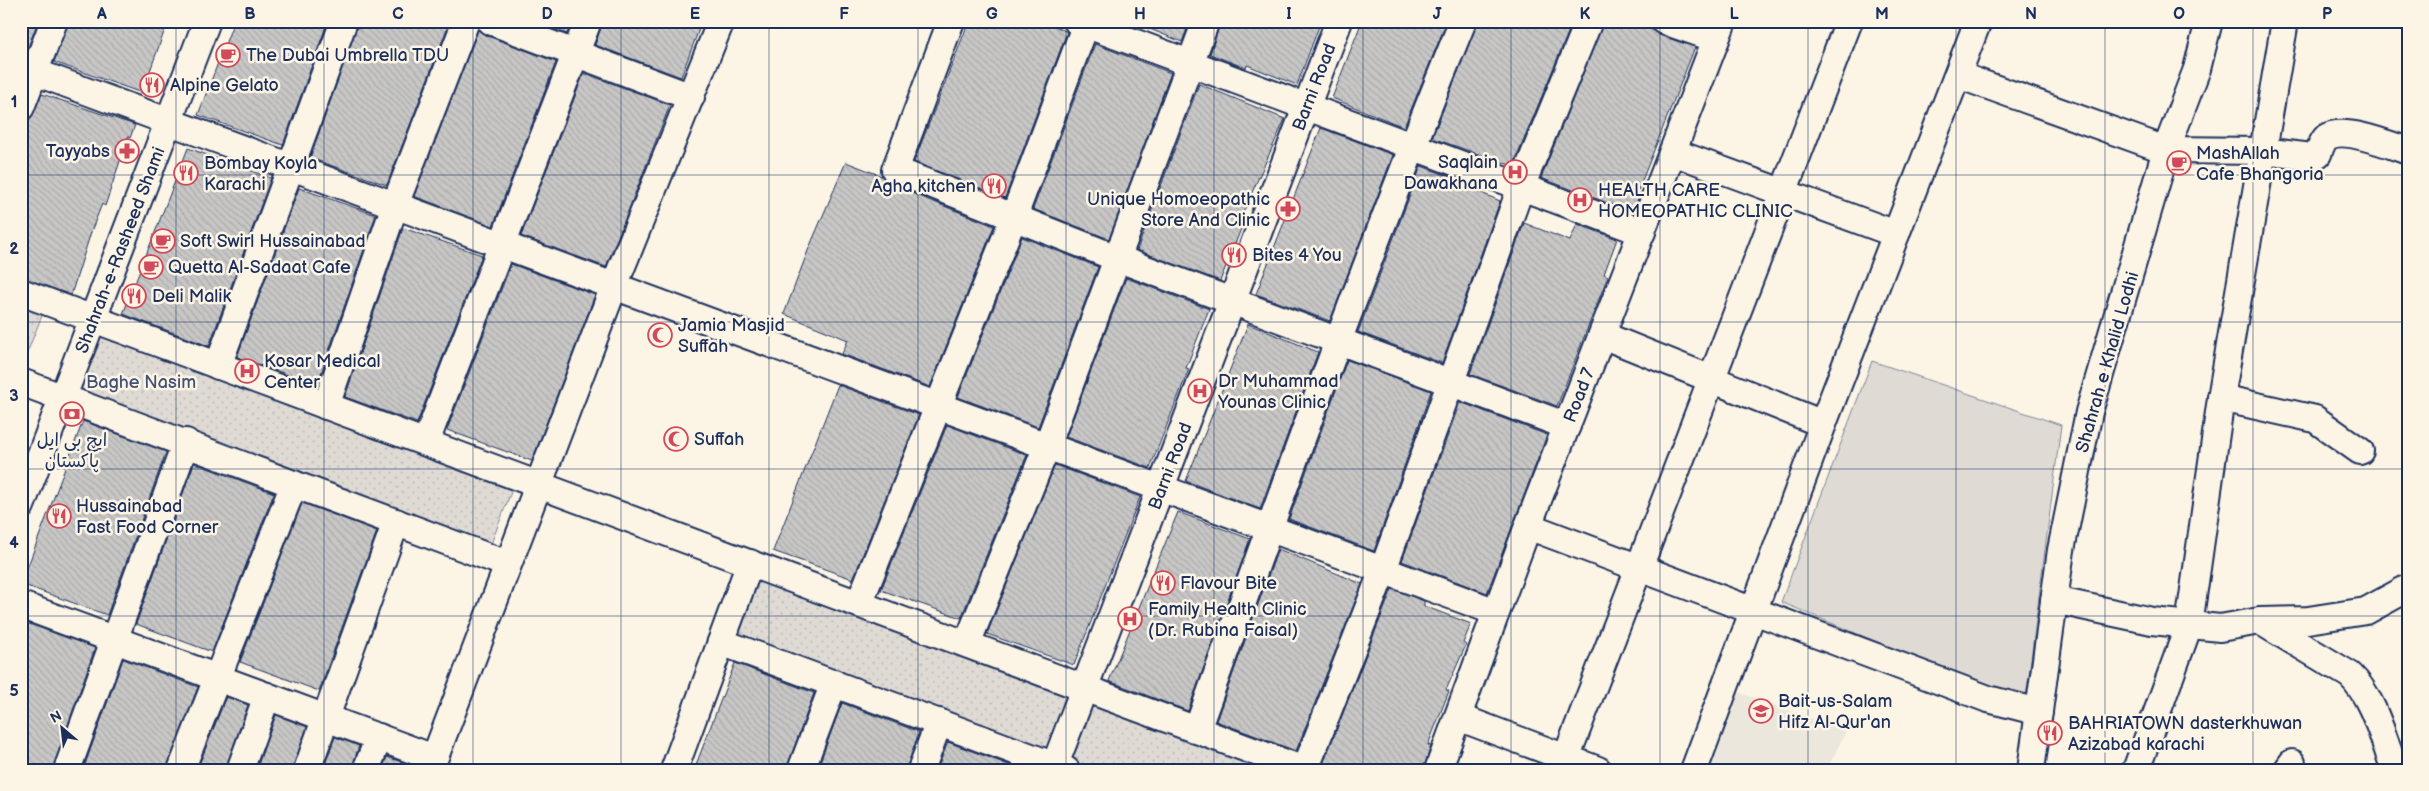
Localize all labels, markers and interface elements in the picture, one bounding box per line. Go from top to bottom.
text: A [96,5,107,24]
text: B [244,5,256,24]
text: C [392,5,404,24]
text: D [541,5,553,24]
text: E [690,5,700,24]
text: F [839,5,849,24]
text: G [986,5,998,24]
text: H [1134,5,1146,24]
text: I [1286,5,1292,24]
text: J [1433,5,1442,24]
text: K [1580,5,1591,24]
text: L [1729,5,1739,24]
text: M [1875,5,1889,24]
text: N [2025,5,2037,24]
text: O [2173,5,2185,24]
text: P [2322,5,2332,24]
street label: Barni Road [1288,41,1341,134]
cafe icon: The Dubai Umbrella TDU [215,42,241,68]
place label: The Dubai Umbrella TDU [246,45,449,66]
restaurant icon: Alpine Gelato [139,72,165,98]
place label: Alpine Gelato [170,75,279,96]
text: 1 [11,93,17,112]
pharmacy icon: Tayyabs [114,138,140,164]
place label: Tayyabs [46,141,110,162]
place label: MashAllah Cafe Bhangoria [2196,143,2324,185]
street label: Shahrah-e-Rasheed Shami [71,144,170,356]
cafe icon: MashAllah Cafe Bhangoria [2166,150,2192,176]
place label: Saqlain Dawakhana [1404,152,1498,194]
place label: Bombay Koyla Karachi [204,153,317,195]
hospital icon: Saqlain Dawakhana [1502,159,1528,185]
restaurant icon: Bombay Koyla Karachi [173,160,199,186]
restaurant icon: Agha kitchen [981,173,1007,199]
place label: Agha kitchen [872,176,976,197]
place label: HEALTH CARE HOMEOPATHIC CLINIC [1598,180,1793,222]
hospital icon: HEALTH CARE HOMEOPATHIC CLINIC [1567,187,1593,213]
place label: Unique Homoeopathic Store And Clinic [1087,189,1270,231]
pharmacy icon: Unique Homoeopathic Store And Clinic [1275,196,1301,222]
cafe icon: Soft Swirl Hussainabad [150,228,176,254]
place label: Soft Swirl Hussainabad [180,231,366,252]
text: 2 [9,240,19,259]
restaurant icon: Bites 4 You [1221,242,1247,268]
place label: Bites 4 You [1252,245,1342,266]
cafe icon: Quetta Al-Sadaat Cafe [138,254,164,280]
place label: Quetta Al-Sadaat Cafe [168,257,351,278]
street label: Shahrah e Khalid Lodhi [2072,269,2143,455]
restaurant icon: Deli Malik [121,283,147,309]
place label: Deli Malik [152,286,232,307]
place label: Jamia Masjid Suffah [678,315,785,357]
mosque icon: Jamia Masjid Suffah [647,322,673,348]
place label: Kosar Medical Center [264,351,381,393]
hospital icon: Kosar Medical Center [234,358,260,384]
street label: Road 7 [1559,365,1599,425]
place label: Dr Muhammad Younas Clinic [1217,371,1338,413]
park label: Baghe Nasim [86,372,196,393]
hospital icon: Dr Muhammad Younas Clinic [1187,378,1213,404]
text: 3 [9,387,19,406]
bank icon: ایچ بی ایل پاکستان [59,401,85,427]
street label: Barni Road [1144,420,1197,513]
mosque icon: Suffah [663,426,689,452]
place label: Suffah [694,429,744,450]
place label: ایچ بی ایل پاکستان [37,430,107,473]
place label: Hussainabad Fast Food Corner [76,496,219,538]
restaurant icon: Hussainabad Fast Food Corner [46,503,72,529]
text: 4 [9,534,19,553]
restaurant icon: Flavour Bite [1150,570,1176,596]
place label: Flavour Bite [1180,573,1277,594]
place label: Family Health Clinic (Dr. Rubina Faisal) [1148,599,1307,641]
hospital icon: Family Health Clinic (Dr. Rubina Faisal) [1117,606,1143,632]
text: 5 [9,682,19,701]
place label: Bait-us-Salam Hifz Al-Qur'an [1778,691,1892,733]
school or university icon: Bait-us-Salam Hifz Al-Qur'an [1748,698,1774,724]
north arrow [38,704,88,754]
text: N [47,707,65,727]
place label: BAHRIATOWN dasterkhuwan Azizabad karachi [2068,713,2302,755]
restaurant icon: BAHRIATOWN dasterkhuwan Azizabad karachi [2037,720,2063,746]

